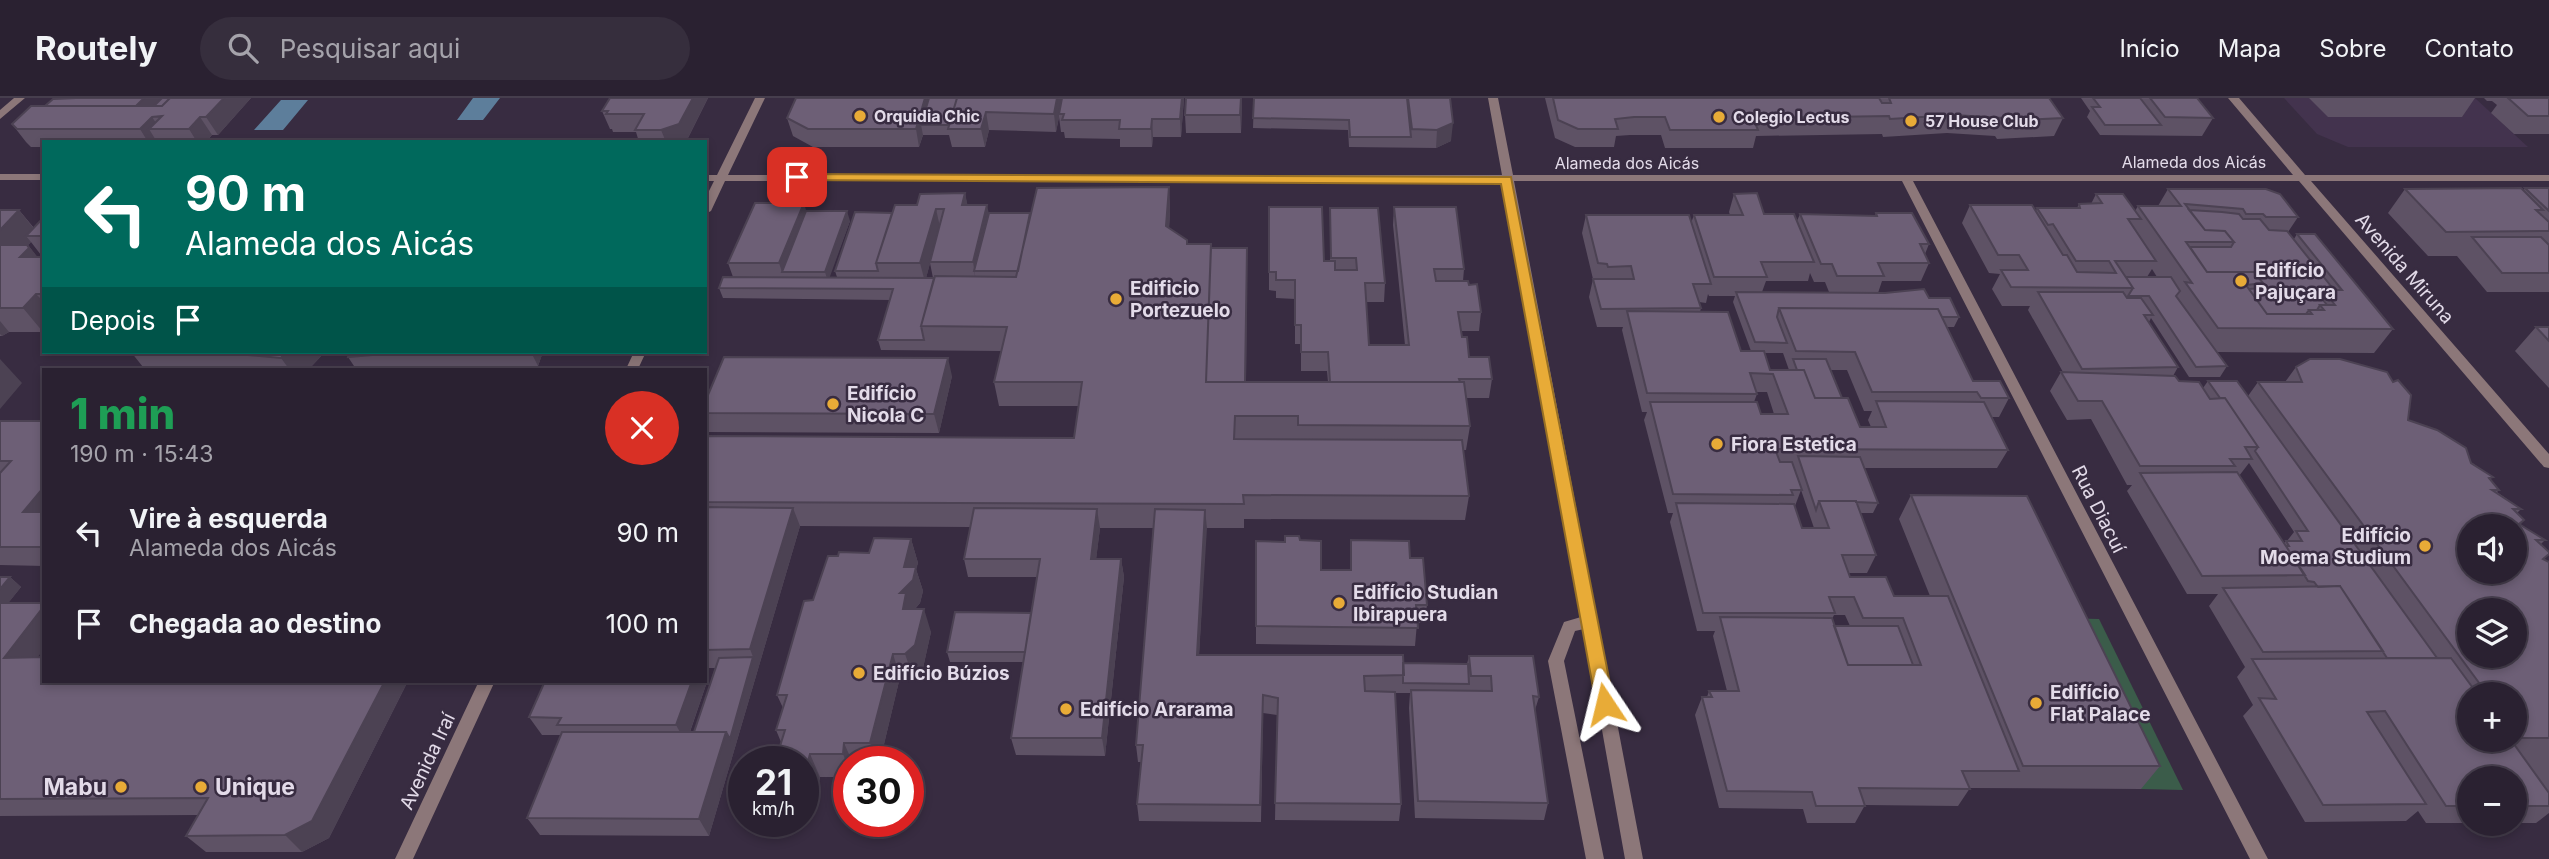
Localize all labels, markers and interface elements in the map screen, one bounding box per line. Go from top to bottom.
search box [200,17,690,80]
text: Routely [35,28,158,68]
icon: search [224,29,262,67]
text: Pesquisar aqui [280,33,460,64]
text: Início [2119,34,2180,63]
text: Mapa [2218,34,2281,63]
text: Sobre [2319,34,2386,63]
text: Contato [2424,34,2514,63]
place label: Orquidia Chic [874,106,980,126]
place label: Colegio Lectus [1733,107,1849,127]
marker: Orquidia Chic [852,108,868,124]
marker: Colegio Lectus [1711,109,1727,125]
place label: 57 House Club [1925,111,2039,131]
marker: 57 House Club [1903,113,1919,129]
pin [767,147,827,207]
street label: Alameda dos Aicás [2122,152,2266,172]
street label: Alameda dos Aicás [1555,153,1699,173]
icon: arrive [778,158,816,196]
text: 90 m [185,164,306,223]
icon: left [70,168,161,259]
street label: Avenida Miruna [2350,208,2459,328]
text: Alameda dos Aicás [185,224,474,263]
place label: Edifício Pajuçara [2255,259,2336,304]
marker: Edifício Pajuçara [2233,273,2249,289]
place label: Edificio Portezuelo [1130,277,1230,322]
marker: Edificio Portezuelo [1108,291,1124,307]
icon: arrive [169,301,207,339]
text: Depois [70,305,155,336]
place label: Edifício Nicola C [847,382,924,427]
text: 1 min [70,388,175,439]
button: close [605,391,679,465]
marker: Edifício Nicola C [825,396,841,412]
place label: Fiora Estetica [1731,433,1857,456]
marker: Fiora Estetica [1709,436,1725,452]
text: 190 m · 15:43 [70,440,213,468]
street label: Rua Diacuí [2067,462,2131,557]
text: Vire à esquerda [129,503,328,534]
icon: left [70,514,108,552]
map controls [2457,514,2527,836]
button: sound [2457,514,2527,584]
text: 90 m [616,517,679,548]
place label: Edifício Moema Studium [2260,524,2411,569]
text: Alameda dos Aicás [129,534,337,562]
marker: Edifício Moema Studium [2417,538,2433,554]
place label: Edifício Studian Ibirapuera [1353,581,1498,626]
marker: Edifício Studian Ibirapuera [1331,595,1347,611]
button: layers [2457,598,2527,668]
icon: arrive [70,605,108,643]
text: Chegada ao destino [129,608,381,639]
text: 100 m [606,608,679,639]
place label: Edifício Búzios [873,662,1010,685]
marker: Edifício Búzios [851,665,867,681]
position arrow [1568,667,1642,741]
place label: Edifício Flat Palace [2050,681,2151,726]
button: + [2457,682,2527,752]
marker: Edifício Flat Palace [2028,695,2044,711]
place label: Edifício Ararama [1080,698,1234,721]
marker: Edifício Ararama [1058,701,1074,717]
street label: Avenida Iraí [395,709,460,813]
speed limit sign: 30 [833,746,924,837]
text: 21 [755,761,792,803]
button: − [2457,766,2527,836]
place label: Mabu [43,773,107,801]
place label: Unique [215,773,295,801]
marker: Mabu [113,779,129,795]
marker: Unique [193,779,209,795]
text: km/h [752,798,795,819]

